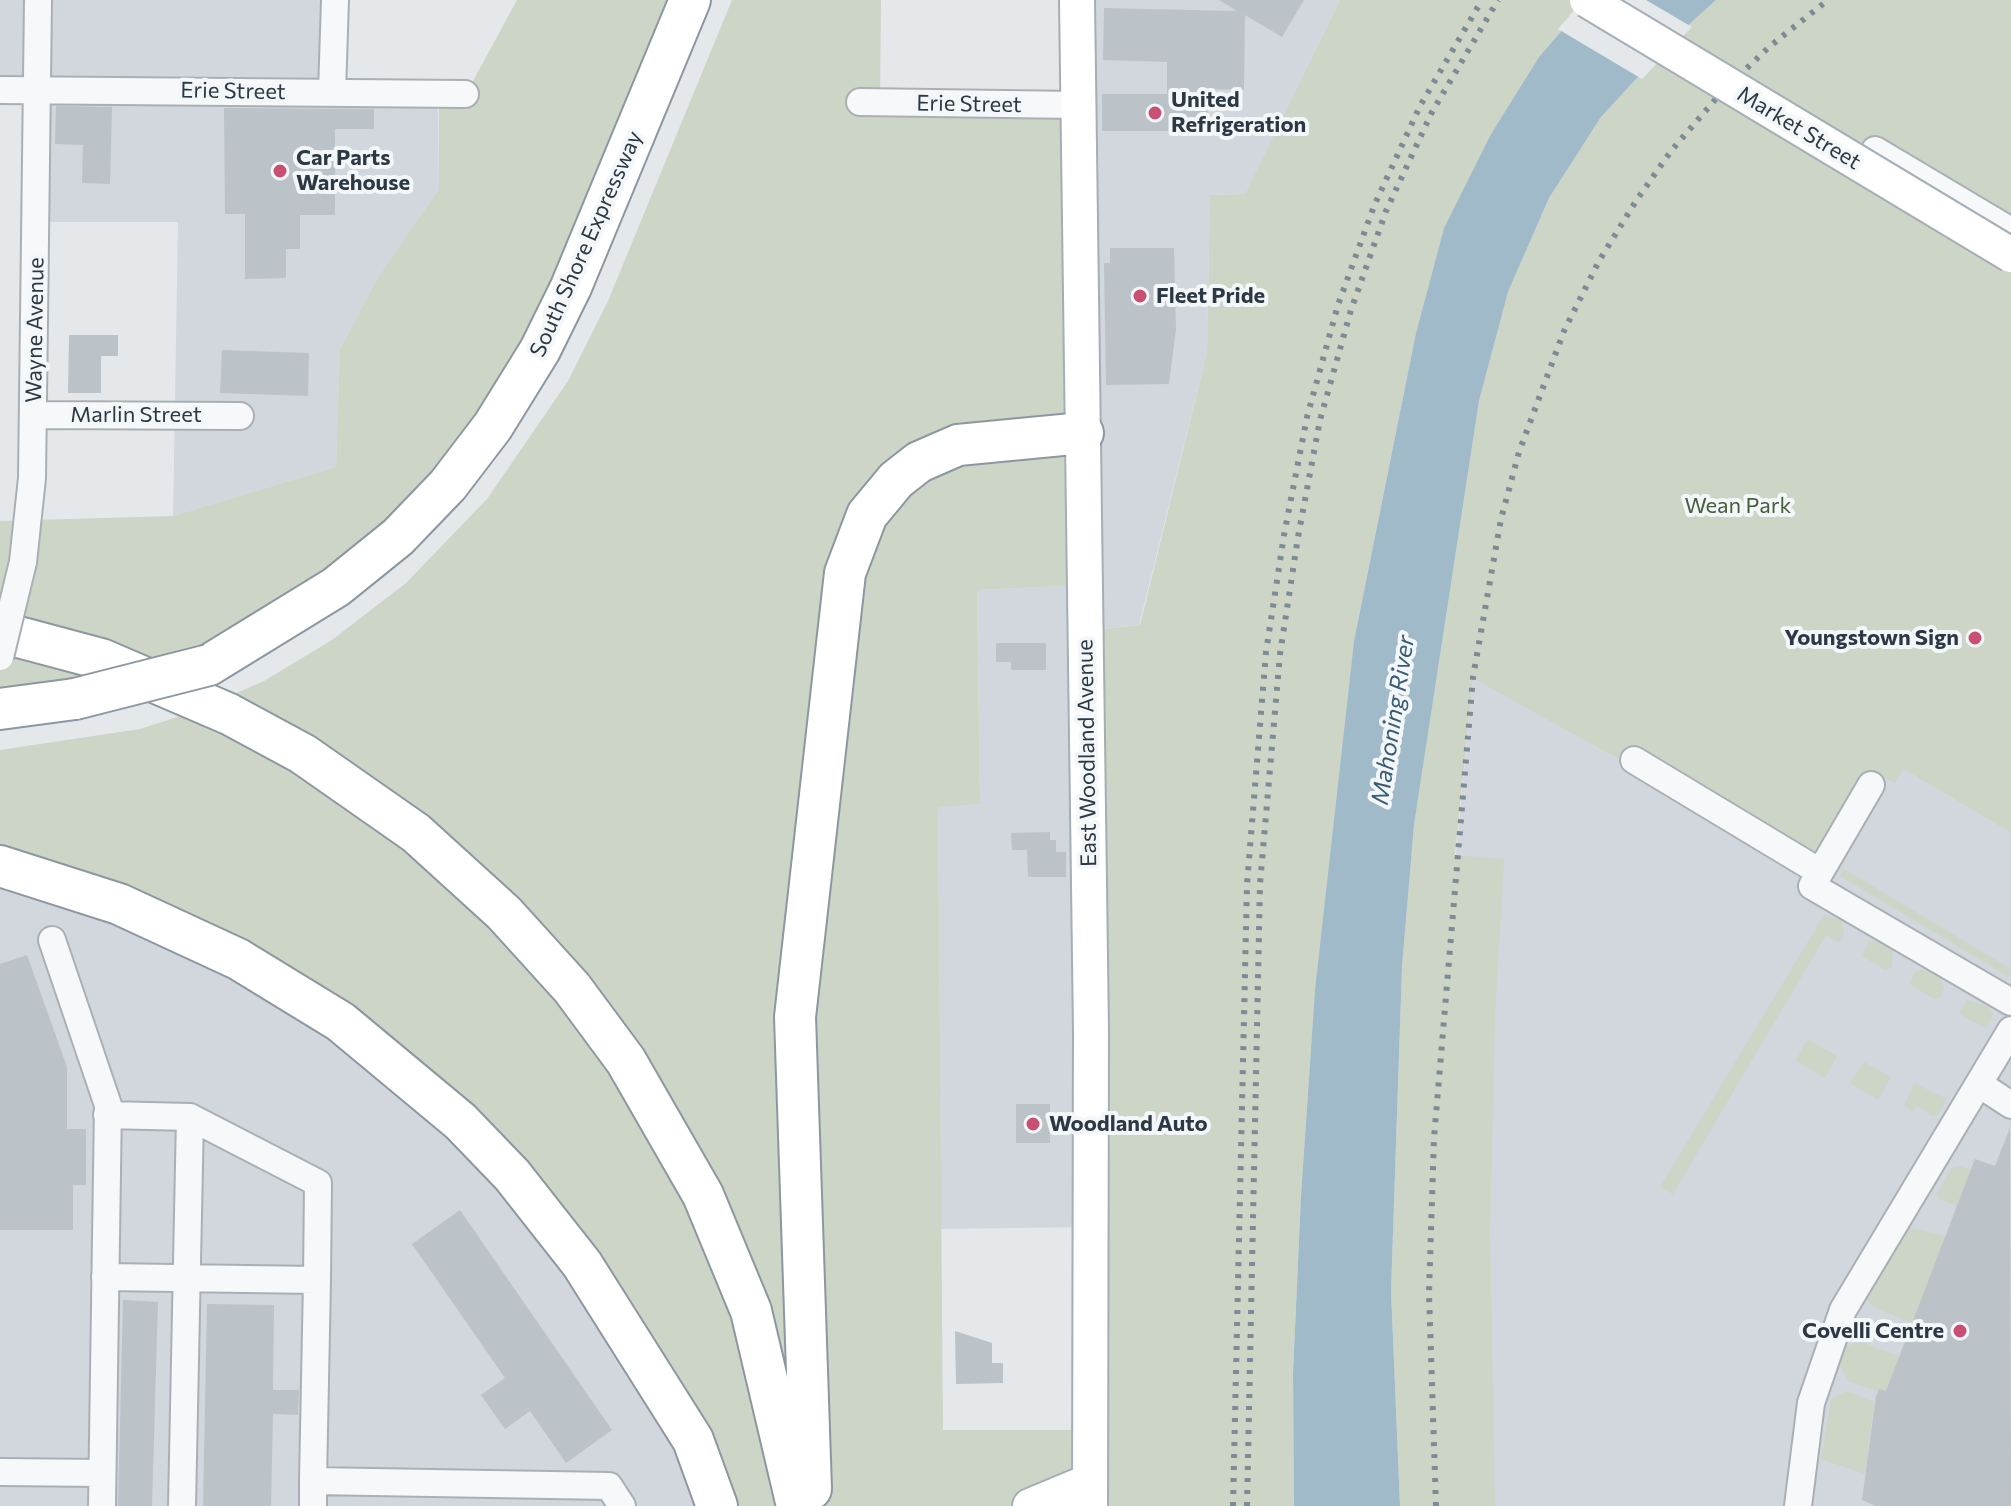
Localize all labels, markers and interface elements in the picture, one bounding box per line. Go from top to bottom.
street label: Erie Street [180,77,286,105]
street label: Market Street [1732,81,1866,175]
place label: United Refrigeration [1171,87,1306,138]
street label: Erie Street [916,90,1022,118]
marker: United Refrigeration [1146,104,1164,122]
street label: South Shore Expressway [524,127,648,361]
place label: Car Parts Warehouse [296,145,410,196]
marker: Car Parts Warehouse [271,162,289,180]
street label: Wayne Avenue [21,257,49,403]
place label: Fleet Pride [1156,283,1265,309]
marker: Fleet Pride [1131,287,1149,305]
street label: Marlin Street [70,402,202,428]
park label: Wean Park [1685,493,1791,519]
place label: Youngstown Sign [1784,625,1959,651]
marker: Youngstown Sign [1966,629,1984,647]
water label: Mahoning River [1365,633,1421,807]
street label: East Woodland Avenue [1072,639,1102,867]
place label: Woodland Auto [1049,1111,1208,1137]
marker: Woodland Auto [1024,1115,1042,1133]
place label: Covelli Centre [1802,1318,1944,1344]
marker: Covelli Centre [1951,1322,1969,1340]

